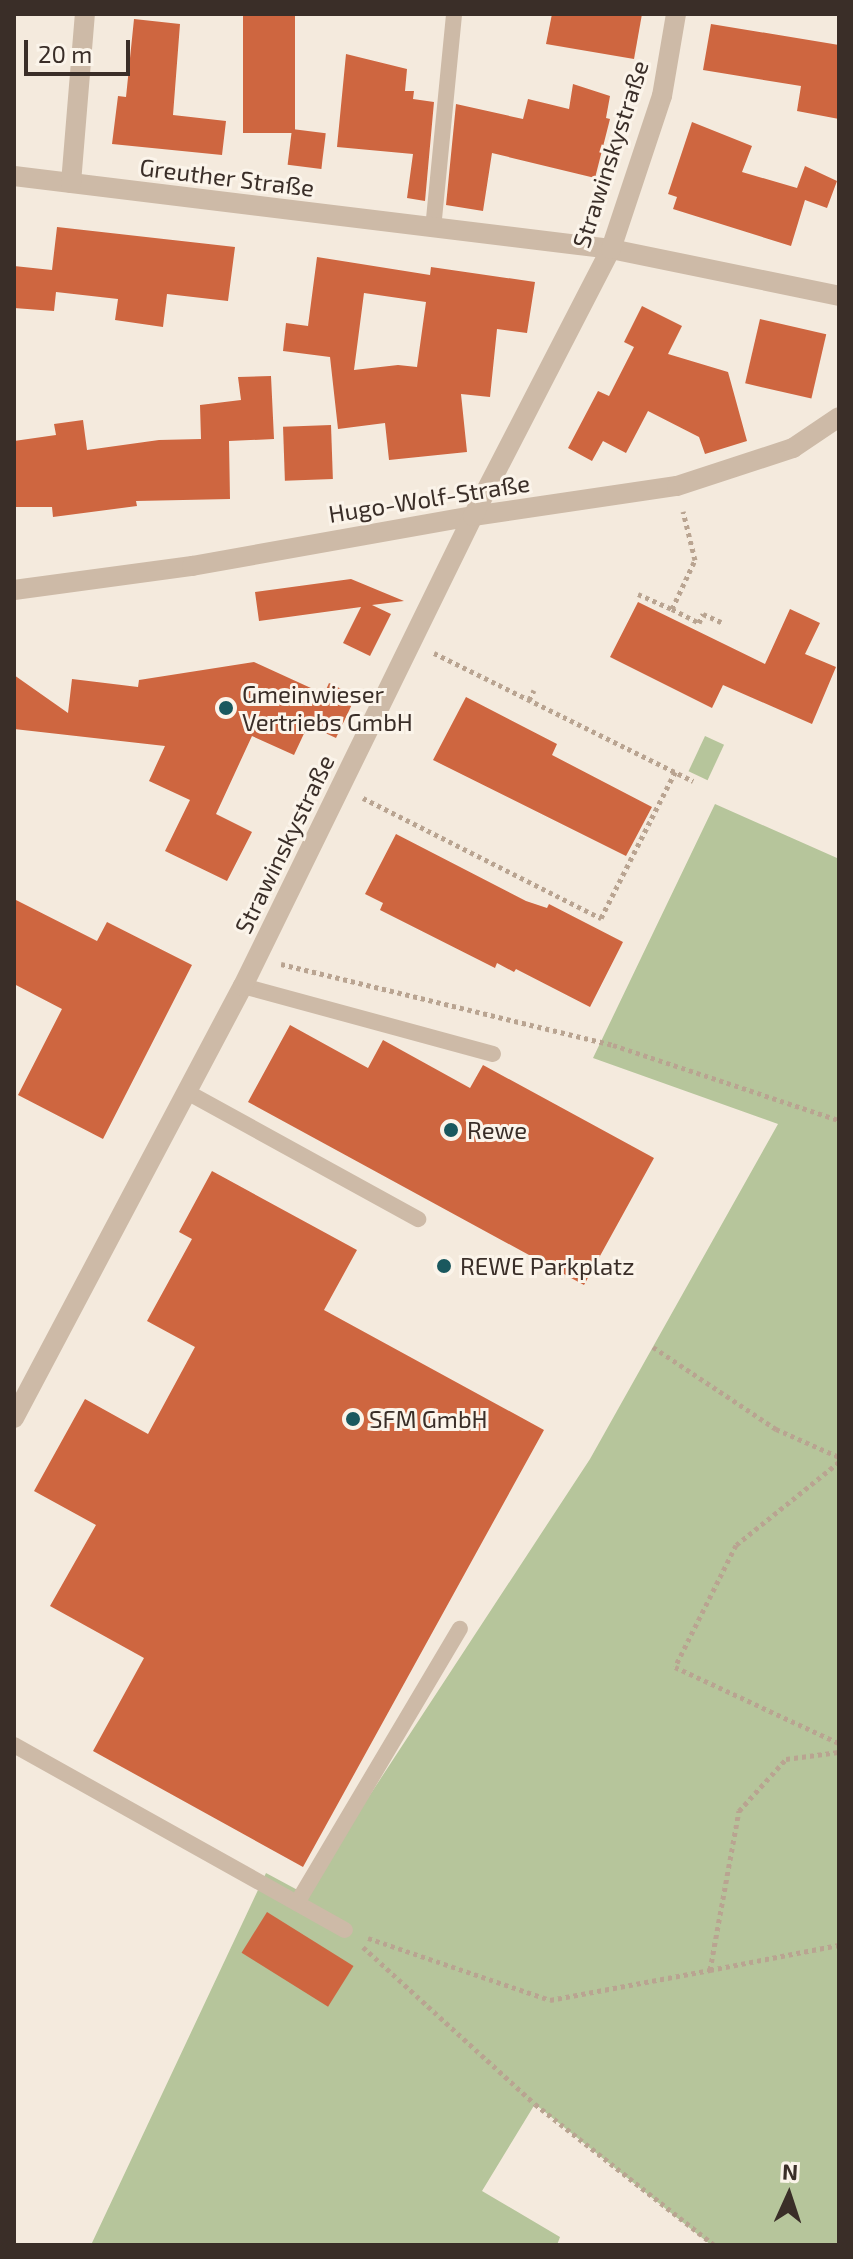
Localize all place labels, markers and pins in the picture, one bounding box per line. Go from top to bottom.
place label: Gmeinwieser Vertriebs GmbH [242,680,413,736]
marker: Gmeinwieser Vertriebs GmbH [217,699,235,717]
place label: Rewe [467,1116,527,1144]
marker: Rewe [442,1121,460,1139]
place label: REWE Parkplatz [460,1252,635,1280]
marker: REWE Parkplatz [435,1257,453,1275]
place label: SFM GmbH [369,1405,488,1433]
marker: SFM GmbH [344,1410,362,1428]

